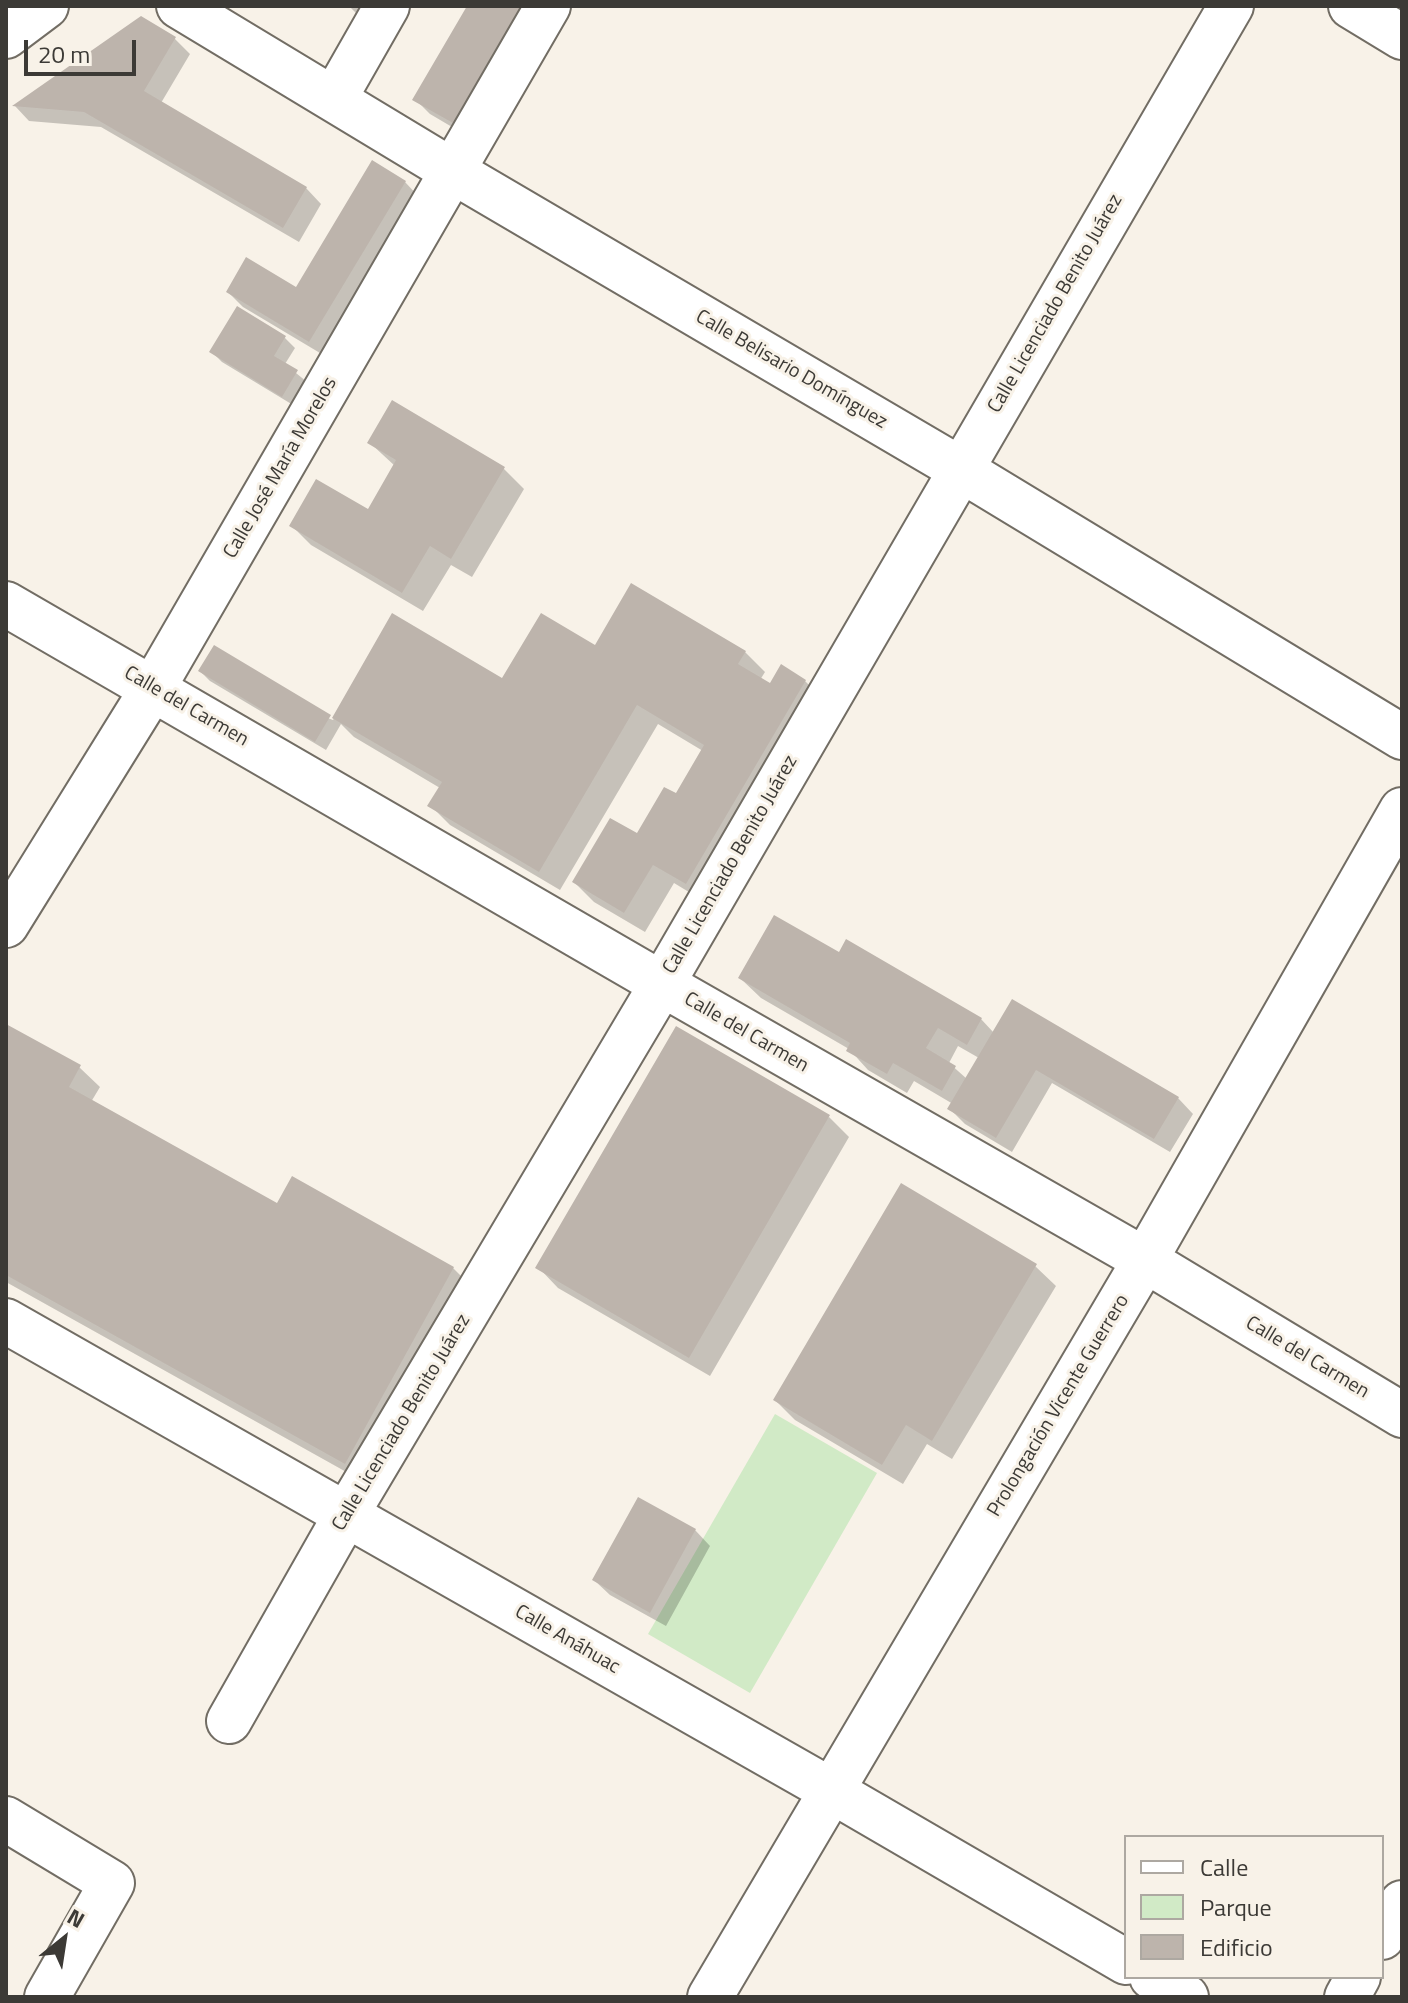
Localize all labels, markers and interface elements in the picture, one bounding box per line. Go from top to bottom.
scale bar [28,24,140,74]
text: 20 m [38,36,90,72]
street label: Calle Licenciado Benito Juárez [983,190,1129,418]
street label: Calle Belisario Domínguez [691,305,891,435]
street label: Calle José María Morelos [219,373,343,563]
street label: Calle del Carmen [119,662,253,752]
street label: Calle Licenciado Benito Juárez [658,751,804,979]
street label: Calle del Carmen [679,988,813,1078]
street label: Prolongación Vicente Guerrero [983,1290,1135,1522]
street label: Calle Licenciado Benito Juárez [328,1310,476,1536]
street label: Calle del Carmen [1241,1312,1373,1404]
street label: Calle Anáhuac [510,1600,624,1680]
legend [1124,1835,1384,1979]
text: Calle [1200,1849,1248,1885]
text: Parque [1200,1889,1272,1925]
north arrow [24,1899,104,1979]
text: N [61,1900,91,1937]
text: Edificio [1200,1929,1273,1965]

